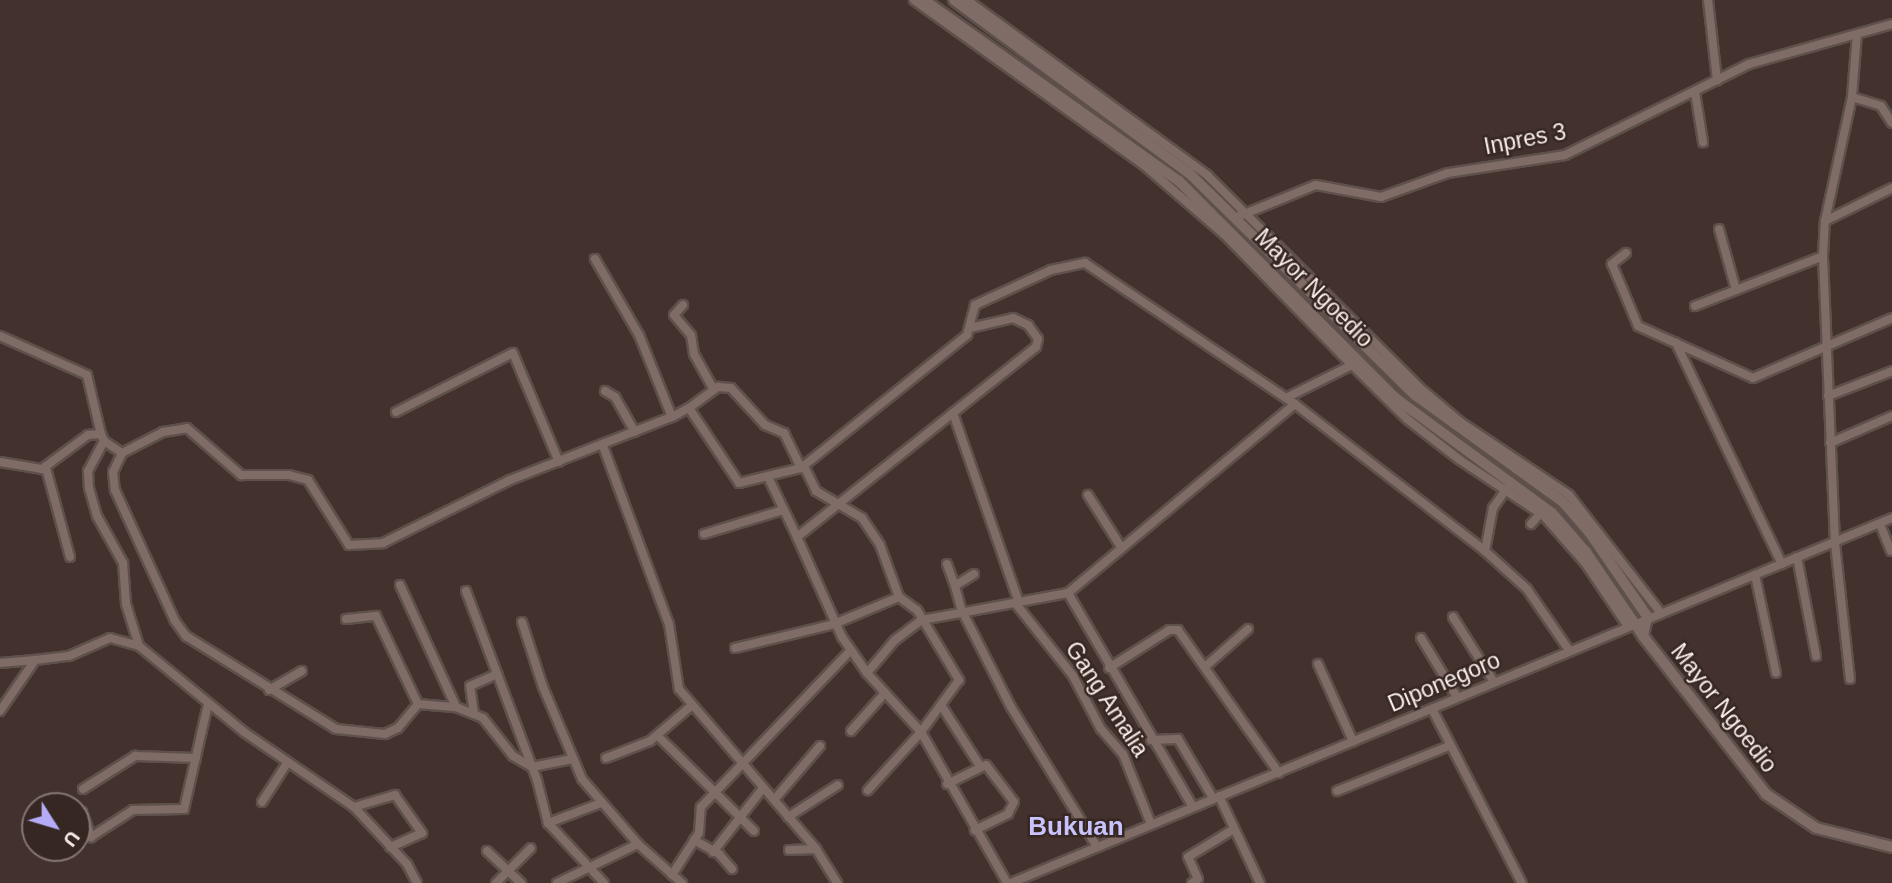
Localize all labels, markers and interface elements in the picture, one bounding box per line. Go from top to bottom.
street label: Inpres 3 [1482,118,1568,160]
street label: Mayor Ngoedio [1249,223,1379,353]
street label: Gang Amalia [1059,636,1155,762]
street label: Mayor Ngoedio [1665,638,1783,778]
street label: Diponegoro [1384,646,1504,718]
north arrow [21,792,91,862]
district label: Bukuan [1028,811,1124,843]
text: U [59,827,84,851]

